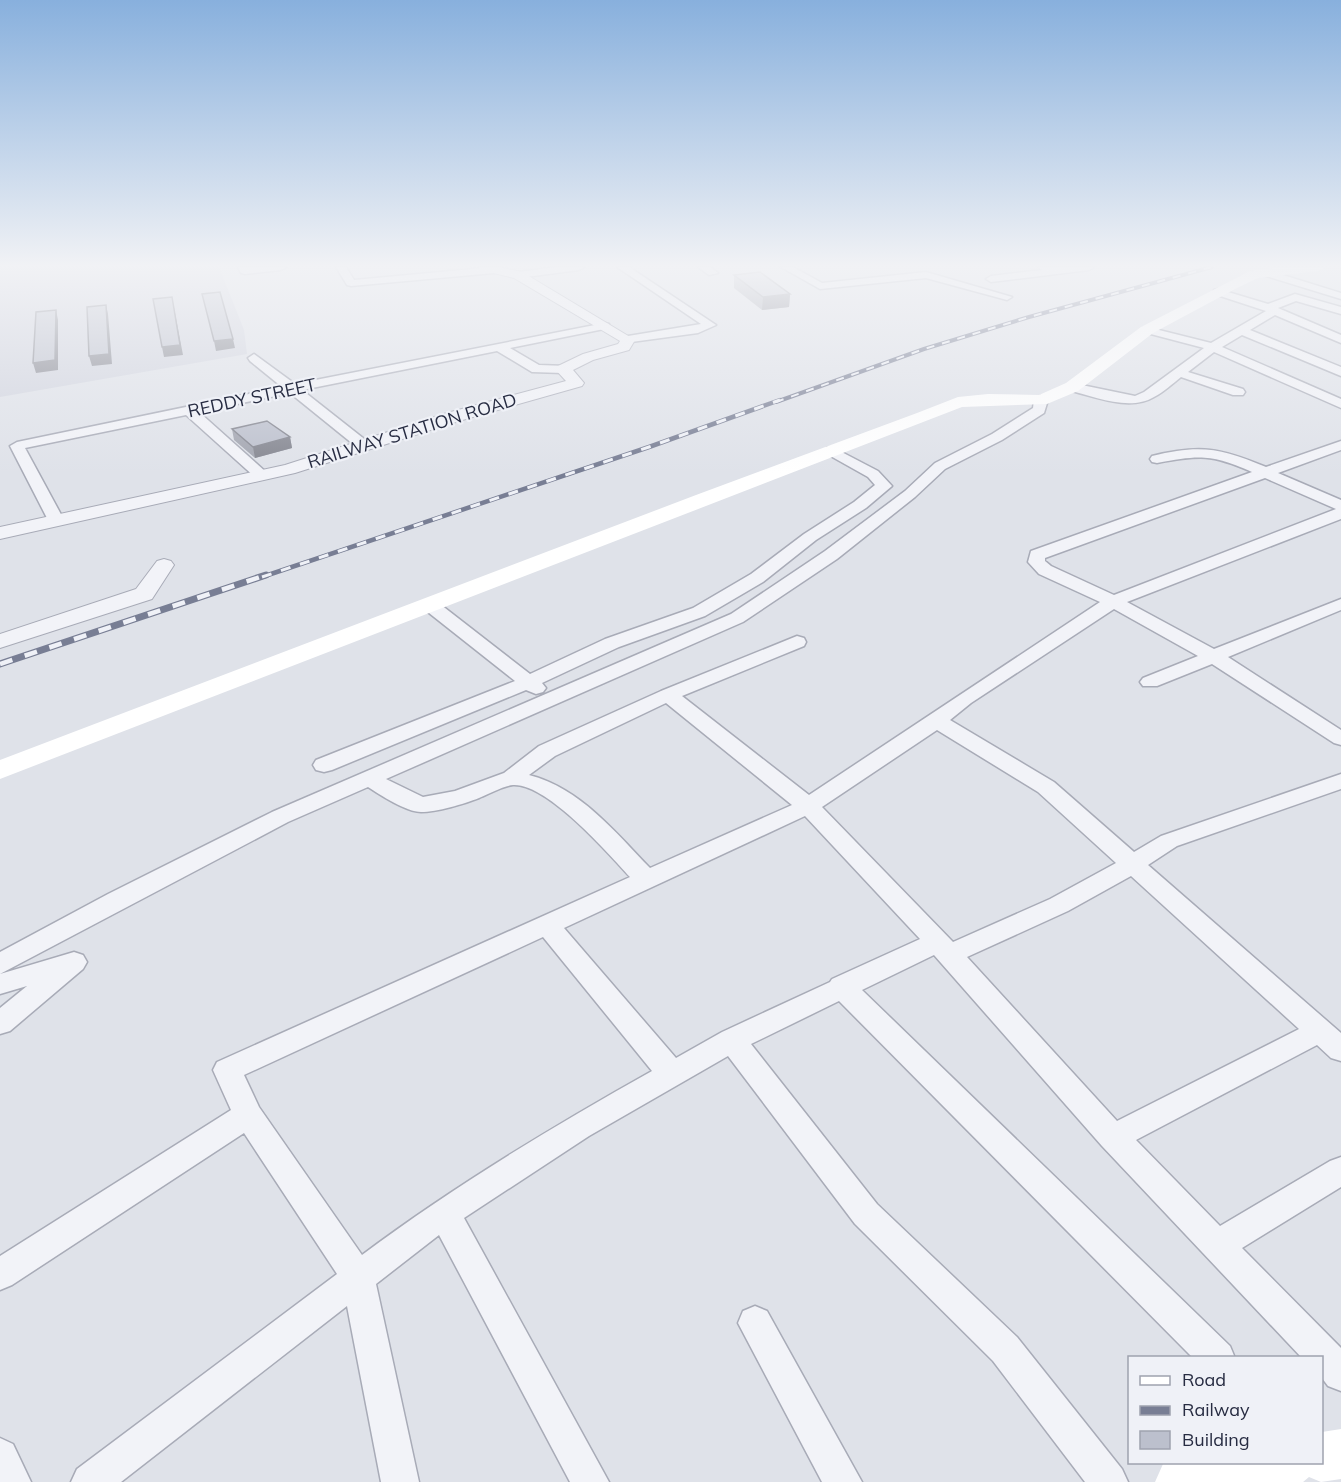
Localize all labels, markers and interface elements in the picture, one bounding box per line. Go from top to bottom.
street label: REDDY STREET [186,373,318,422]
street label: RAILWAY STATION ROAD [304,388,519,473]
legend [1128,1356,1323,1464]
text: Road [1182,1368,1226,1391]
text: Railway [1182,1398,1250,1421]
text: Building [1182,1428,1250,1451]

